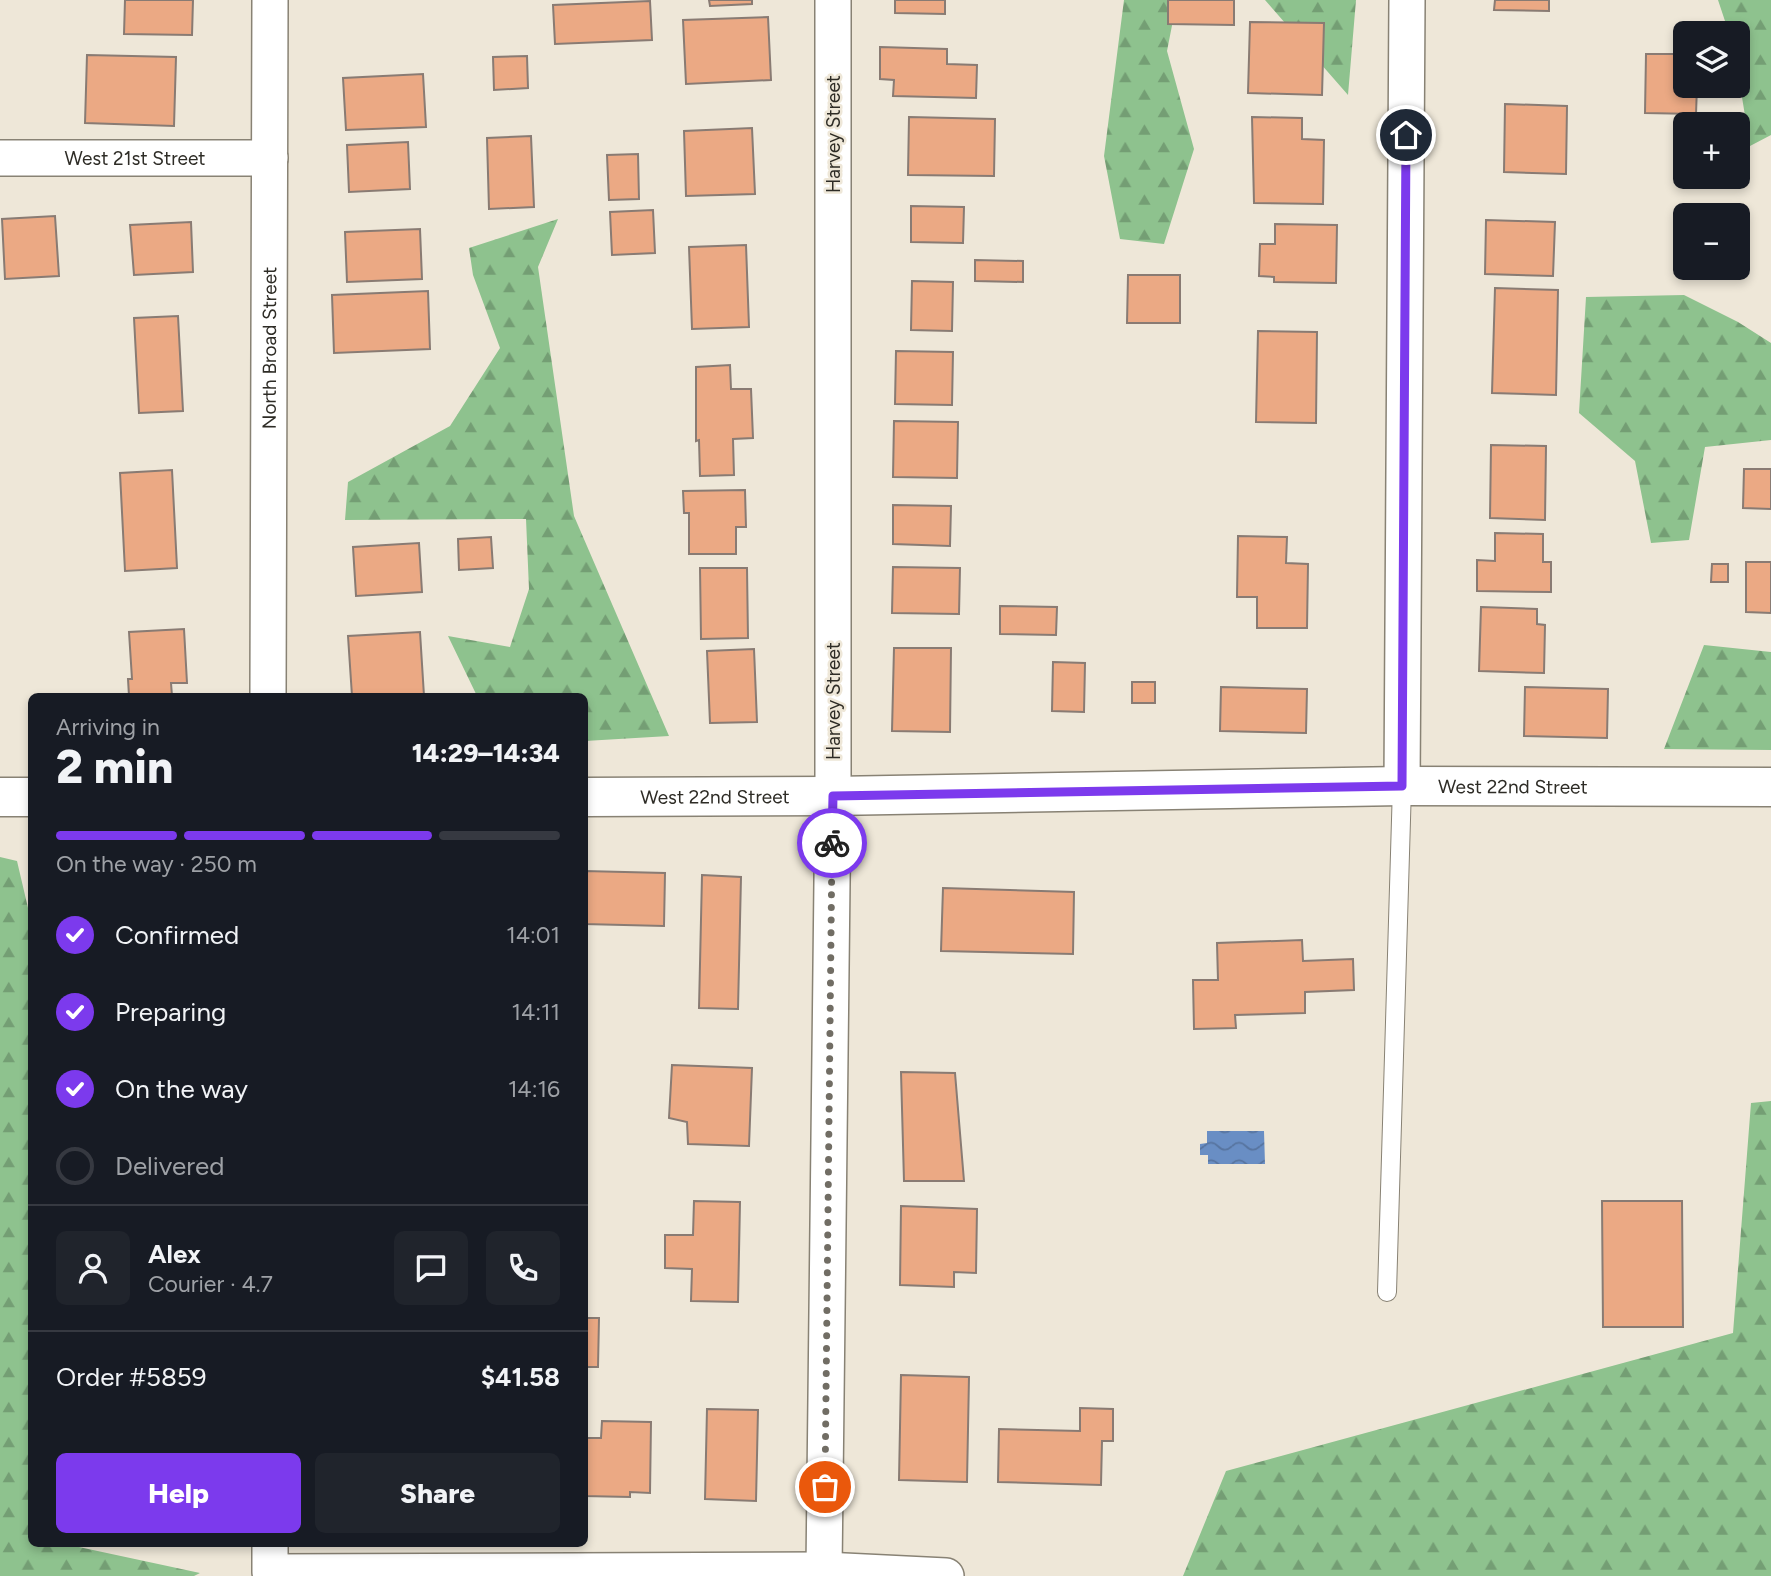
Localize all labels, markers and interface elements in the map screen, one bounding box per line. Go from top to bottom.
map controls [1673,21,1750,280]
button: layers [1673,21,1750,98]
street label: Harvey Street [822,75,845,193]
pin [1376,105,1436,165]
button: + [1673,112,1750,189]
icon: home [1387,116,1425,154]
street label: West 21st Street [64,147,206,170]
button: − [1673,203,1750,280]
street label: North Broad Street [257,267,281,429]
street label: Harvey Street [822,642,845,760]
text: Arriving in [56,713,160,741]
text: 14:29–14:34 [412,737,560,769]
text: 2 min [56,739,173,795]
street label: West 22nd Street [1438,775,1588,798]
street label: West 22nd Street [640,785,790,808]
courier [797,808,867,878]
icon: bike [813,824,851,862]
text: On the way · 250 m [56,850,257,878]
icon: check [56,916,94,954]
text: Confirmed [115,919,239,951]
text: 14:01 [506,921,560,949]
icon: check [56,993,94,1031]
text: Preparing [115,996,226,1028]
text: 14:11 [511,998,560,1026]
icon: check [56,1070,94,1108]
text: On the way [115,1073,248,1105]
text: 14:16 [508,1075,560,1103]
text: Delivered [115,1150,224,1182]
button: person [56,1231,130,1305]
button: chat [394,1231,468,1305]
button: phone [486,1231,560,1305]
text: Alex [148,1238,201,1270]
text: Courier · 4.7 [148,1270,273,1298]
text: Order #5859 [56,1361,207,1393]
text: $41.58 [481,1361,560,1393]
button: Help [56,1453,301,1533]
button: Share [315,1453,560,1533]
pin [795,1457,855,1517]
icon: bag [806,1468,844,1506]

